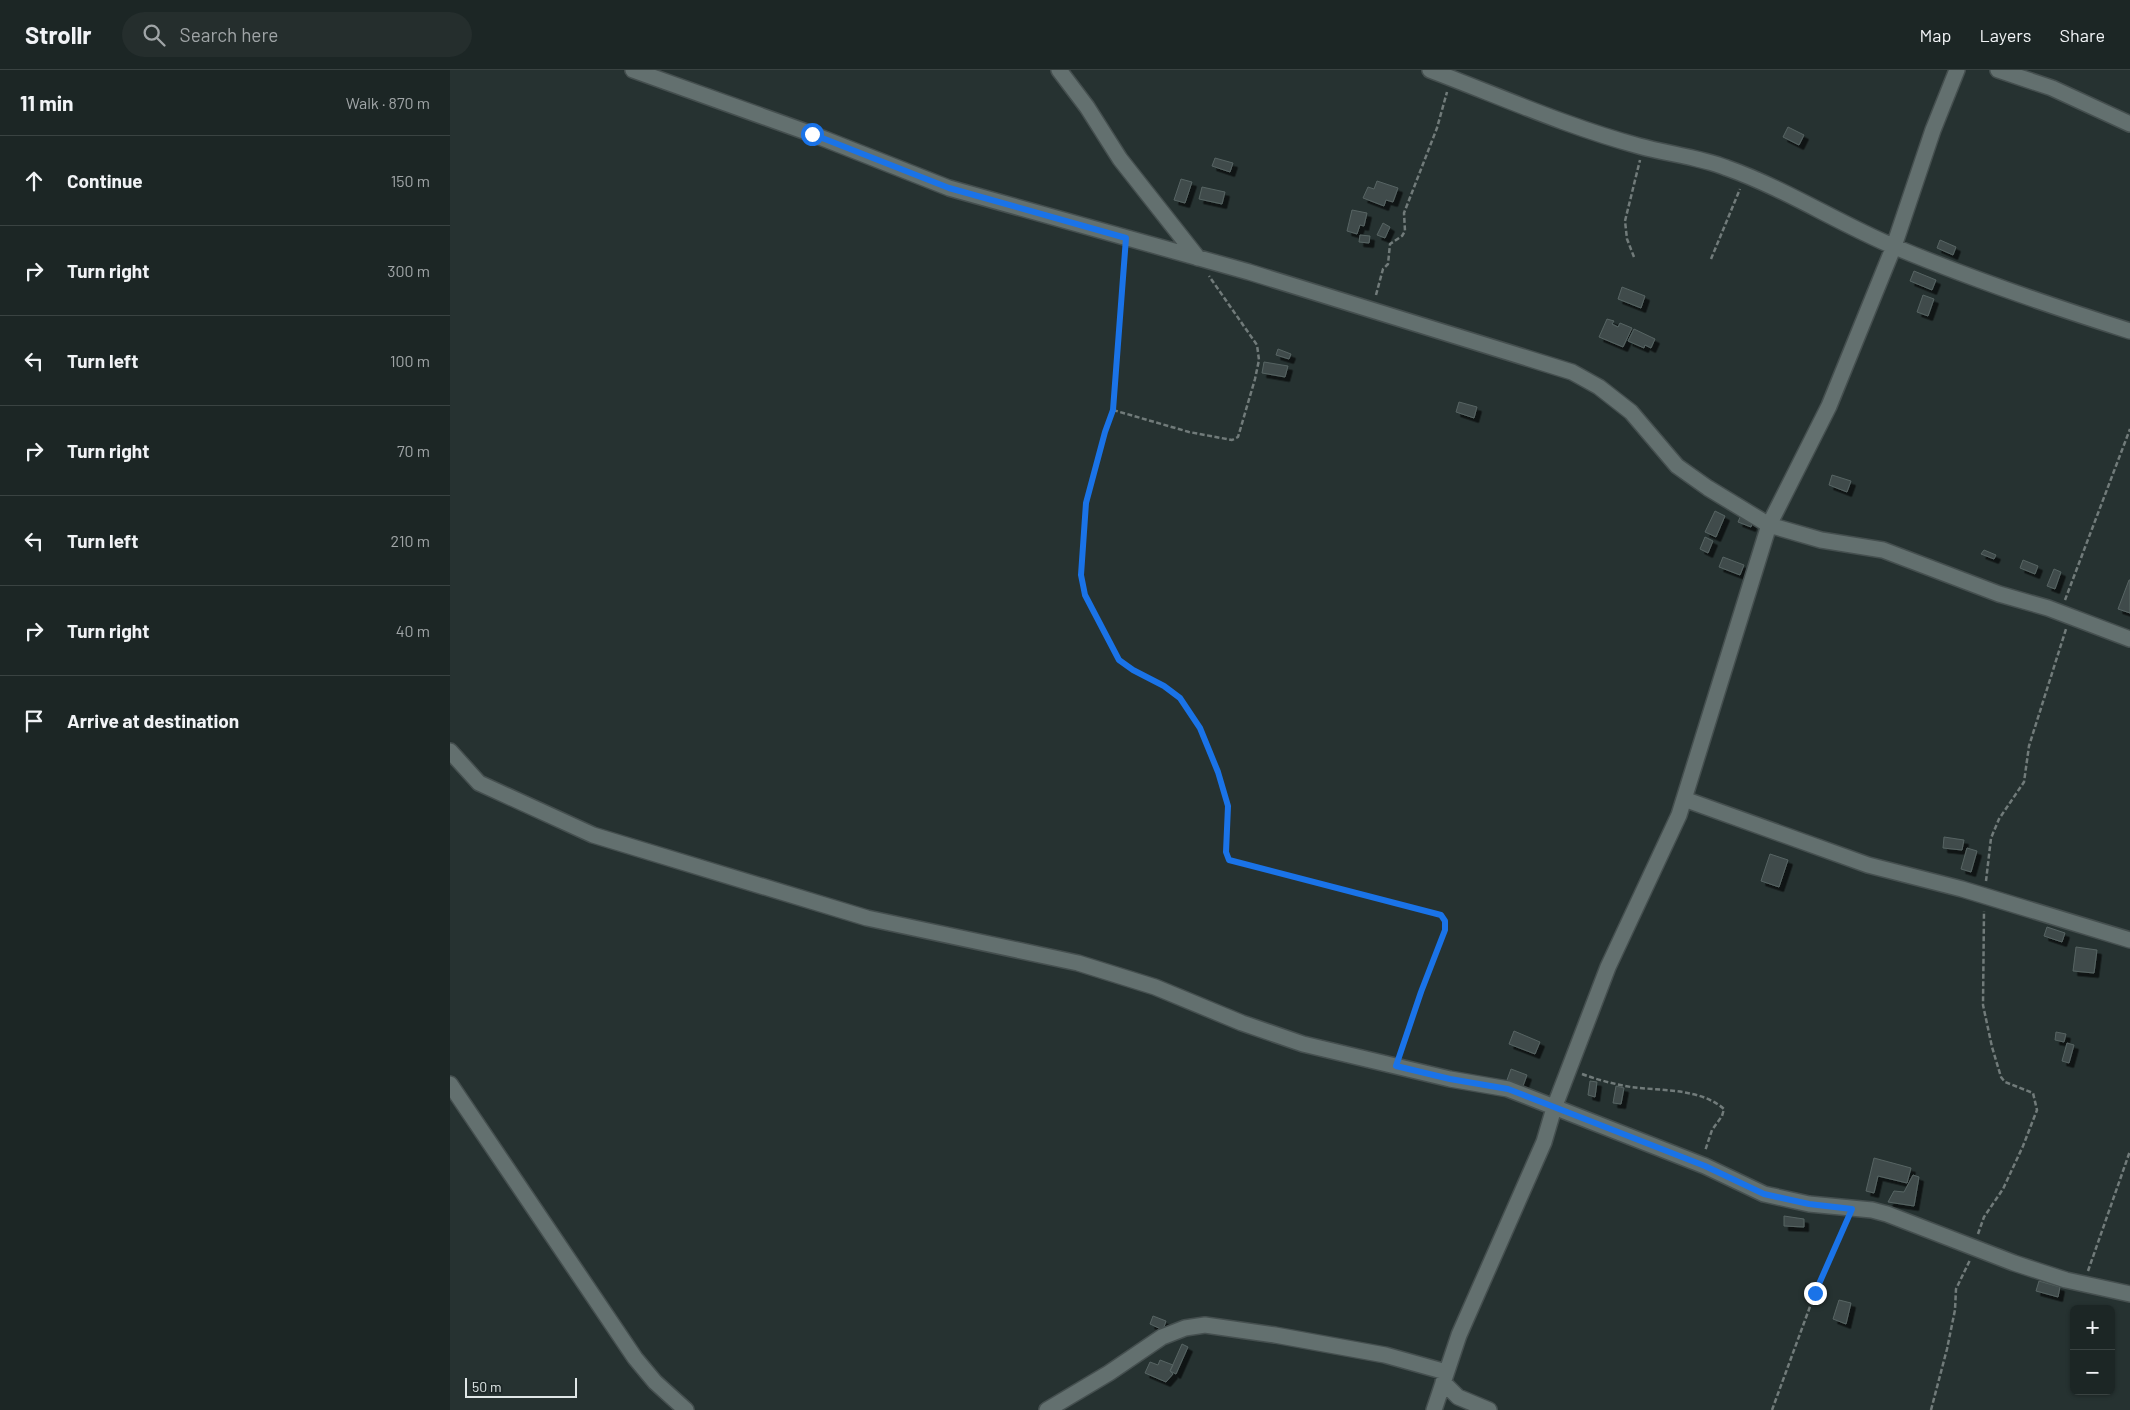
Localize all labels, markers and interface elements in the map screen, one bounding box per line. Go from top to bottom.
search box [122,12,472,57]
text: Strollr [25,20,92,49]
icon: search [140,21,168,49]
text: Search here [180,23,278,46]
text: Map [1919,24,1951,46]
text: Layers [1979,24,2032,46]
text: Share [2060,24,2105,46]
text: 11 min [20,90,74,115]
text: Walk · 870 m [346,93,430,112]
route start [801,123,824,146]
icon: ahead [20,167,48,195]
text: Continue [67,169,143,192]
text: 150 m [391,171,430,190]
icon: right [20,257,48,285]
text: Turn right [67,259,149,282]
text: 300 m [387,261,430,280]
icon: left [20,347,48,375]
text: Turn left [67,349,138,372]
text: 100 m [390,351,430,370]
icon: right [20,437,48,465]
text: Turn right [67,439,149,462]
text: 70 m [397,441,430,460]
icon: left [20,527,48,555]
text: Turn left [67,529,138,552]
text: 210 m [391,531,430,550]
icon: right [20,617,48,645]
text: Turn right [67,619,149,642]
text: 40 m [396,621,430,640]
icon: arrive [20,707,48,735]
text: Arrive at destination [67,709,239,732]
route end [1804,1282,1827,1305]
map controls [2070,1305,2115,1395]
button: + [2070,1305,2115,1350]
button: − [2070,1350,2115,1395]
scale bar [465,1375,578,1398]
text: 50 m [472,1378,501,1395]

